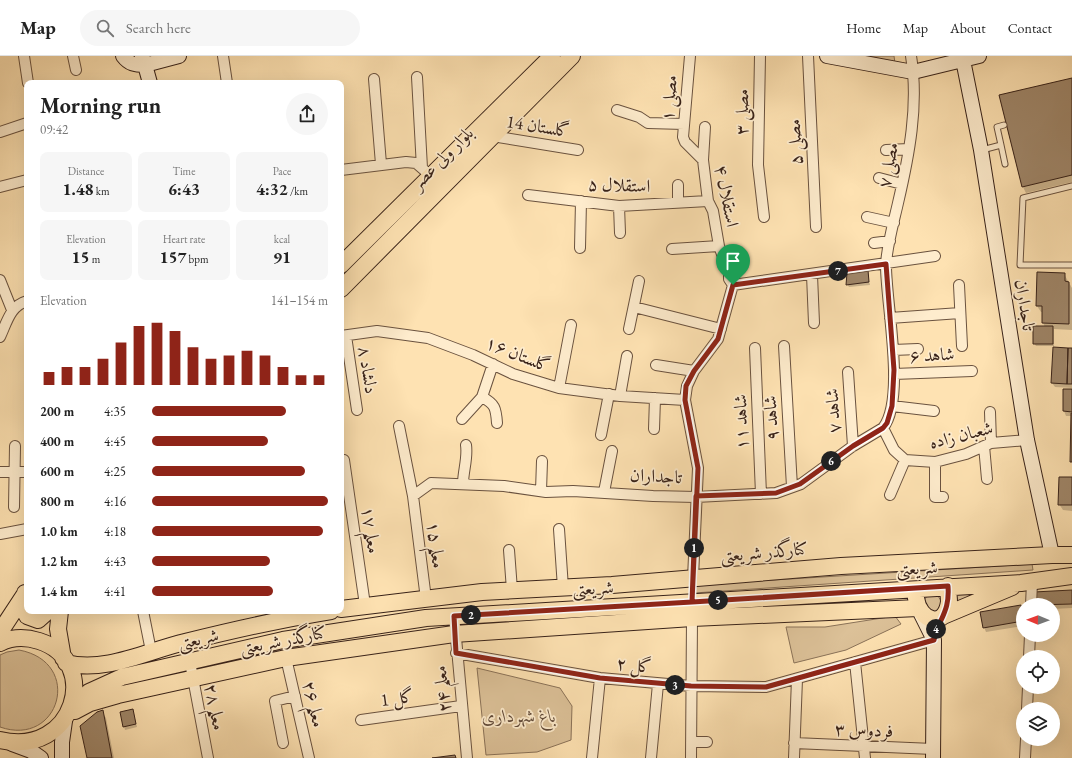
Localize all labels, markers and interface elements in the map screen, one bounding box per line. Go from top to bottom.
search box [80,10,360,46]
text: Map [20,15,56,40]
icon: search [94,17,116,39]
text: Search here [126,18,191,37]
text: Home [846,19,881,37]
text: Map [903,19,928,37]
text: About [950,19,986,37]
text: Contact [1008,19,1052,37]
street label: مصلی ۱ [655,74,684,122]
street label: مصلی ۳ [730,89,755,135]
text: Morning run [40,91,161,120]
button: share [286,93,328,135]
street label: گلستان 14 [505,109,571,142]
street label: مصلی ۵ [782,118,809,166]
text: 09:42 [40,121,68,138]
street label: بلوار ولی عصر [404,121,479,196]
street label: مصلی ۷ [872,140,905,190]
street label: استقلال ۴ [710,163,745,229]
text: Distance [68,164,104,178]
text: Time [173,164,195,178]
text: Pace [273,164,291,178]
street label: استقلال ۵ [587,172,651,197]
text: 1.48 [62,178,94,200]
text: 6:43 [168,178,200,200]
text: 4:32 [256,178,288,200]
text: km [94,184,110,198]
text: /km [288,184,308,198]
text: Elevation [66,232,106,246]
text: Heart rate [163,232,205,246]
text: kcal [274,232,290,246]
pin [716,244,750,285]
text: 15 [72,246,90,268]
text: 157 [159,246,186,268]
text: 91 [273,246,291,268]
icon: arrive [722,250,744,272]
text: m [90,252,100,266]
text: bpm [186,252,209,266]
pin: 7 [828,261,848,281]
text: 7 [835,264,841,278]
street label: تاجداران [1010,277,1041,333]
text: Elevation [40,292,87,309]
text: 141–154 m [271,292,328,309]
street label: گلستان ۱۶ [482,330,554,377]
street label: شاهد ۶ [909,342,955,367]
street label: دلشاد ۸ [353,345,384,395]
street label: شاهد ۷ [819,388,846,434]
street label: شاهد ۱۱ [728,394,753,450]
street label: شاهد ۹ [758,395,783,441]
text: 200 m [40,403,74,420]
text: 4:35 [104,403,126,420]
street label: شعبان زاده [927,415,995,454]
text: 400 m [40,433,74,450]
text: 4:45 [104,433,126,450]
pin: 6 [821,451,841,471]
text: 6 [828,454,834,468]
text: 600 m [40,463,74,480]
text: 4:25 [104,463,126,480]
street label: تاجداران [629,463,683,488]
text: 800 m [40,493,74,510]
text: 4:16 [104,493,126,510]
street label: معلم ۱۷ [350,505,386,556]
street label: معلم ۱۵ [415,520,451,570]
text: 1.0 km [40,523,78,540]
text: 4:18 [104,523,126,540]
street label: کنارگذر شریعتی [719,535,809,569]
pin: 1 [684,538,704,558]
text: 1 [691,541,697,555]
text: 1.2 km [40,553,78,570]
text: 4:43 [104,553,126,570]
street label: شریعتی [896,555,938,582]
street label: شریعتی [572,575,614,602]
text: 1.4 km [40,583,78,600]
text: 4:41 [104,583,126,600]
pin: 5 [708,590,728,610]
text: 5 [715,593,721,607]
north arrow [1016,598,1060,642]
map controls [1016,598,1060,746]
pin: 2 [461,605,481,625]
text: 2 [468,608,474,622]
street label: کنارگذر شریعتی [237,619,329,661]
pin: 4 [926,619,946,639]
text: 4 [933,622,939,636]
street label: شریعتی [175,623,221,656]
button: locate [1016,650,1060,694]
street label: گل ۲ [615,651,653,679]
street label: معلم ۲۴ [428,664,462,714]
pin: 3 [665,675,685,695]
street label: معلم ۲۶ [291,678,331,731]
text: 3 [672,678,678,692]
street label: معلم ۲۸ [193,682,231,733]
street label: گل 1 [379,684,415,712]
button: layers [1016,702,1060,746]
park label: باغ شهرداری [482,704,557,731]
street label: فردوس ۳ [834,717,894,743]

